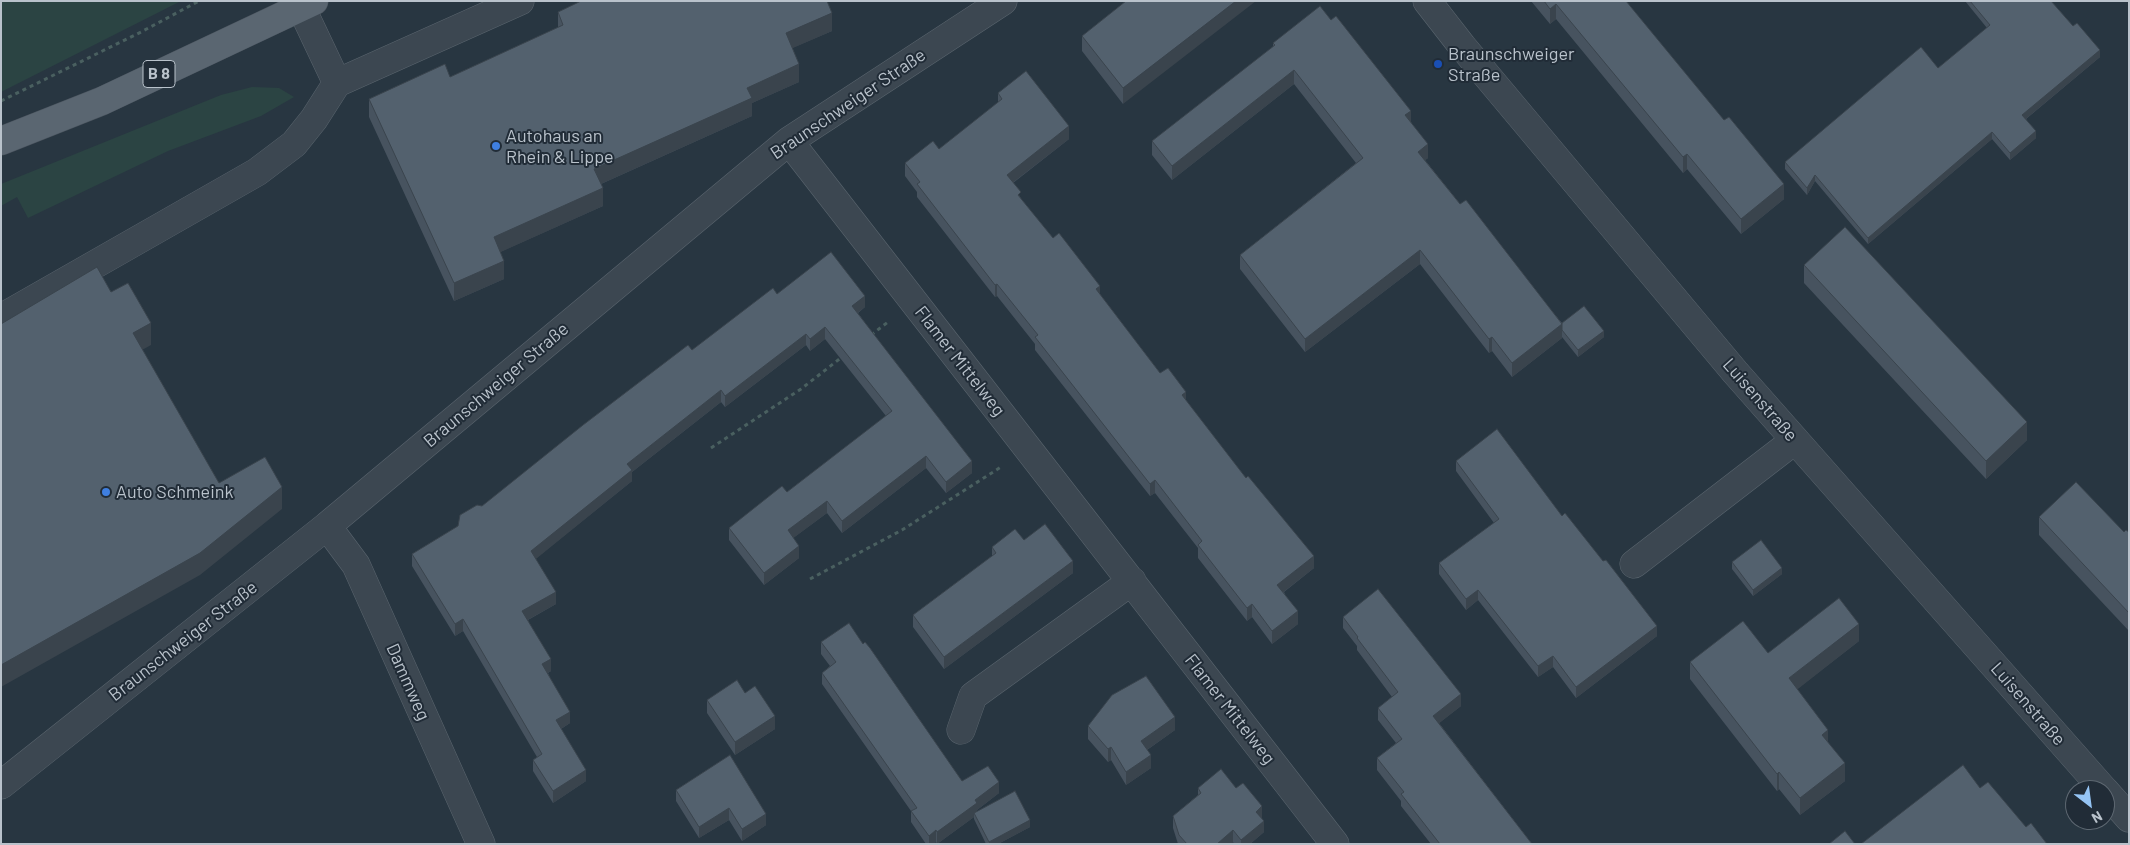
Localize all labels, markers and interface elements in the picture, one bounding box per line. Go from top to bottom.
place label: Braunschweiger Straße [1448,43,1575,86]
street label: Braunschweiger Straße [766,44,930,164]
marker: Braunschweiger Straße [1432,58,1444,70]
road number: B 8 [143,61,175,88]
place label: Autohaus an Rhein & Lippe [506,125,614,168]
marker: Autohaus an Rhein & Lippe [490,140,502,152]
street label: Flamer Mittelweg [910,302,1010,420]
street label: Braunschweiger Straße [419,318,573,452]
street label: Luisenstraße [1718,354,1802,446]
place label: Auto Schmeink [116,481,233,503]
marker: Auto Schmeink [100,486,112,498]
street label: Braunschweiger Straße [104,576,262,706]
street label: Dammweg [382,640,434,724]
street label: Flamer Mittelweg [1180,650,1280,768]
street label: Luisenstraße [1986,658,2070,750]
north arrow [2065,780,2115,830]
text: N [2089,808,2106,827]

